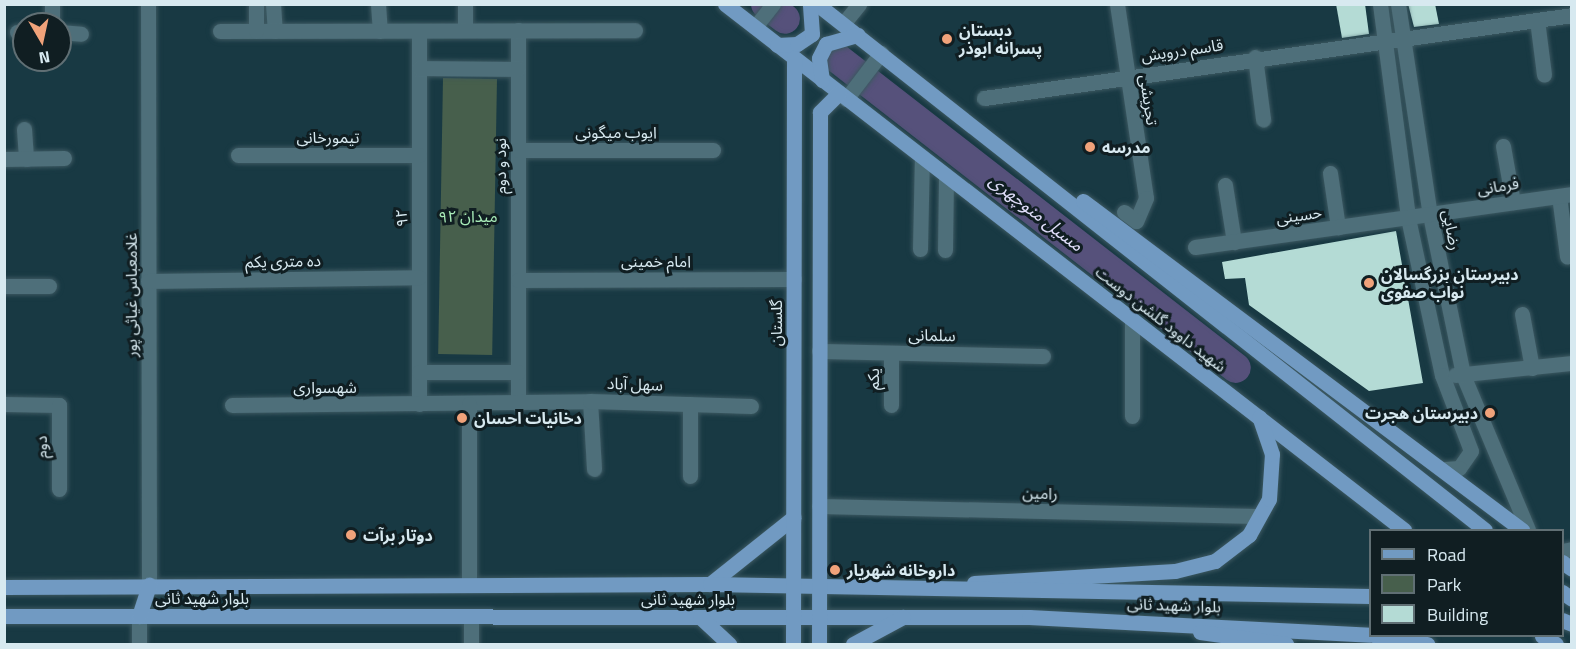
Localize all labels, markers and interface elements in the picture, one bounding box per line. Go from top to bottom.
north arrow [12,12,72,72]
place label: دبستان پسرانه ابوذر [959,20,1042,58]
marker: دبستان پسرانه ابوذر [940,32,954,46]
street label: قاسم درویش [1140,35,1224,65]
text: N [37,45,52,71]
street label: تجریشی [1136,73,1162,127]
street label: ایوب میگونی [575,122,657,142]
street label: تیمورخانی [297,127,359,147]
place label: مدرسه [1102,137,1151,157]
street label: نود و دوم [490,138,510,194]
marker: مدرسه [1083,140,1097,154]
water label: مسیل منوچهری [985,170,1087,256]
street label: فرمانی [1476,173,1520,199]
street label: حسینی [1275,202,1323,228]
park label: میدان ۹۲ [438,206,498,226]
street label: رضایی [1439,208,1465,252]
street label: ۹۲ [391,209,411,227]
street label: غلامعباس غیاثی پور [121,233,141,357]
street label: ده متری یکم [245,251,321,271]
street label: امام خمینی [621,251,691,271]
street label: شهید داوود گلشن دوست [1092,262,1230,376]
place label: دبیرستان بزرگسالان نواب صفوی [1381,264,1519,302]
marker: دبیرستان بزرگسالان نواب صفوی [1362,276,1376,290]
street label: گلستان [766,300,786,346]
street label: سلمانی [908,325,956,345]
street label: یکم [863,368,883,390]
street label: سهل آباد [607,373,663,395]
street label: شهسواری [293,377,357,397]
place label: دبیرستان هجرت [1365,403,1478,423]
marker: دبیرستان هجرت [1483,406,1497,420]
place label: دخانیات احسان [474,408,582,428]
marker: دخانیات احسان [455,411,469,425]
street label: دوم [31,436,51,458]
street label: رامین [1022,483,1058,503]
place label: دوتار برآت [363,525,433,545]
marker: دوتار برآت [344,528,358,542]
legend [1369,529,1564,637]
text: Road [1427,541,1466,568]
place label: داروخانه شهریار [847,560,955,580]
marker: داروخانه شهریار [828,563,842,577]
text: Park [1427,571,1461,598]
street label: بلوار شهید ثانی [155,588,249,608]
street label: بلوار شهید ثانی [641,589,735,609]
street label: بلوار شهید ثانی [1127,594,1221,616]
text: Building [1427,601,1488,628]

